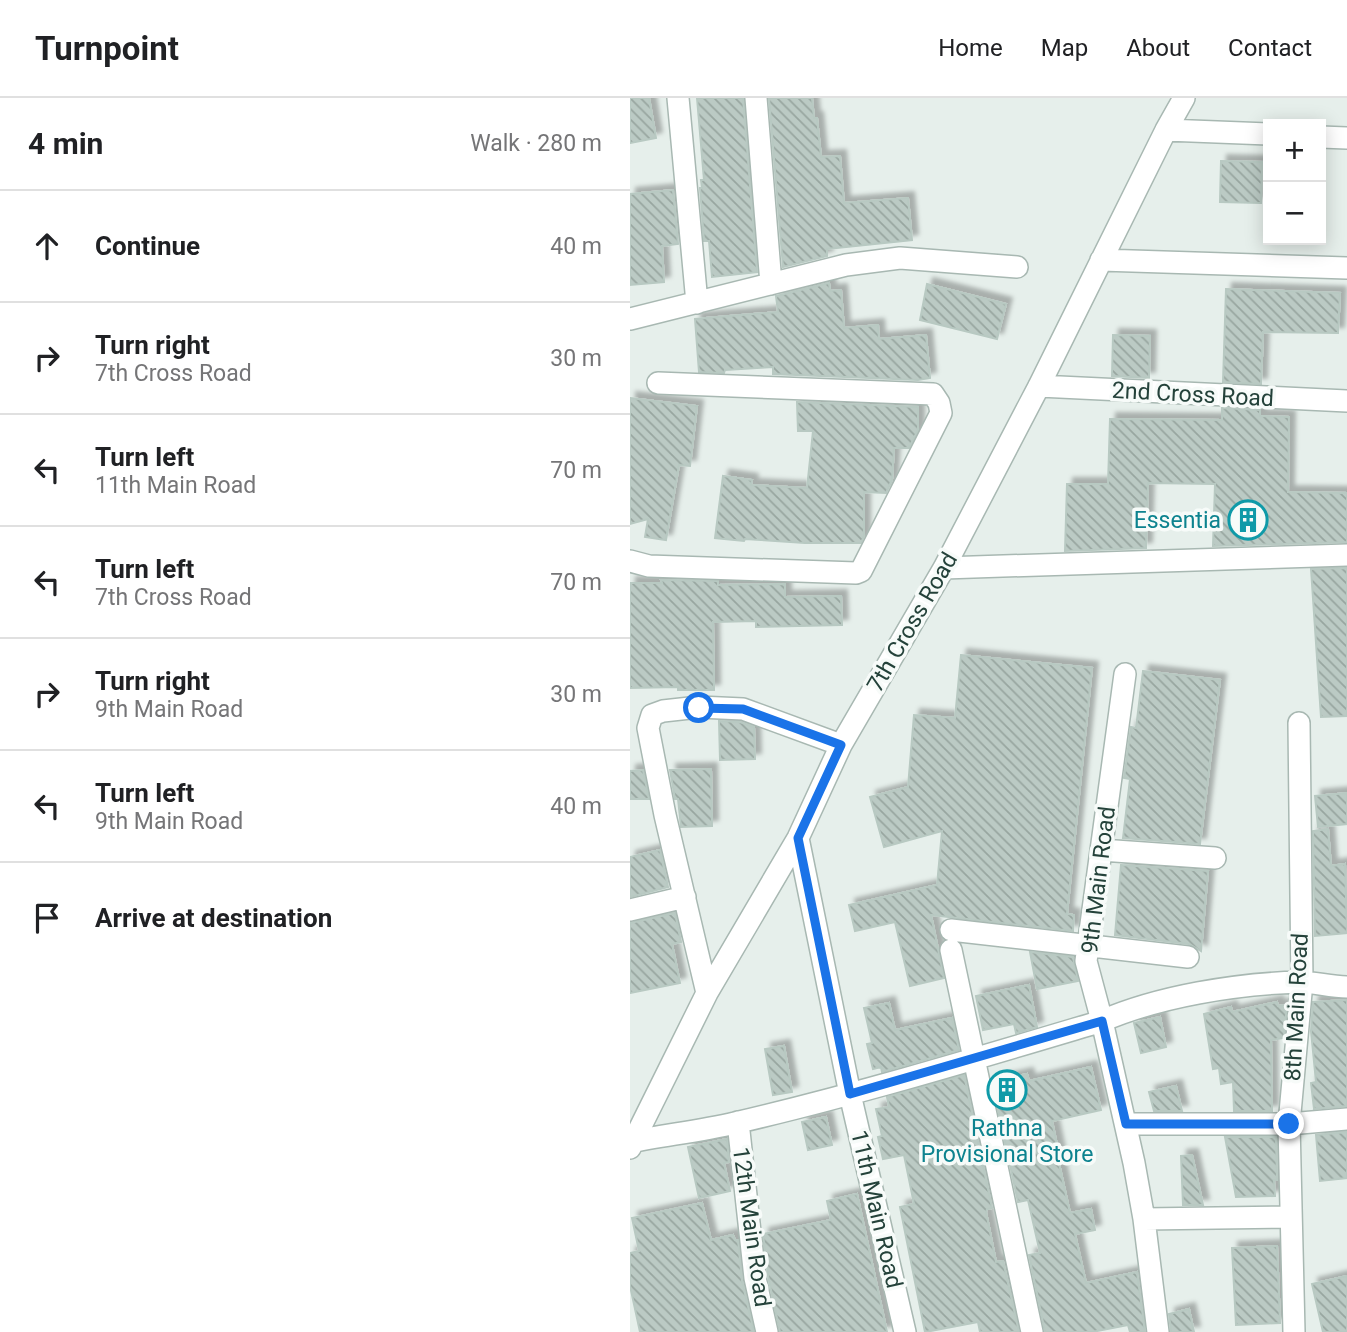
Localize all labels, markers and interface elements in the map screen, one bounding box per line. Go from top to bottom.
text: Turnpoint [35,29,179,68]
text: Home [938,34,1003,62]
text: Map [1041,34,1088,62]
text: About [1126,34,1190,62]
text: Contact [1228,34,1312,62]
map controls [1263,119,1326,245]
button: + [1263,119,1326,182]
text: 4 min [28,126,103,161]
text: Walk · 280 m [470,130,602,157]
button: − [1263,182,1326,245]
icon: ahead [28,227,66,265]
text: Continue [95,231,200,261]
text: 40 m [550,233,602,260]
text: Turn right [95,330,210,360]
icon: right [28,339,66,377]
text: 30 m [550,345,602,372]
text: 7th Cross Road [95,360,252,387]
street label: 2nd Cross Road [1111,377,1275,412]
text: Turn left [95,442,194,472]
icon: left [28,451,66,489]
text: 70 m [550,457,602,484]
text: 11th Main Road [95,472,256,499]
building icon: Essentia [1227,499,1269,541]
place label: Essentia [1134,507,1221,534]
street label: 7th Cross Road [862,548,963,697]
text: Turn left [95,554,194,584]
icon: left [28,563,66,601]
text: 70 m [550,569,602,596]
text: 7th Cross Road [95,584,252,611]
text: Turn right [95,666,210,696]
icon: right [28,675,66,713]
text: 30 m [550,681,602,708]
route start [683,692,714,723]
text: 9th Main Road [95,696,243,723]
text: Turn left [95,778,194,808]
icon: left [28,787,66,825]
text: 40 m [550,793,602,820]
street label: 9th Main Road [1076,805,1121,955]
text: 9th Main Road [95,808,243,835]
icon: arrive [28,899,66,937]
text: Arrive at destination [95,903,332,933]
street label: 8th Main Road [1279,932,1314,1082]
building icon: Rathna Provisional Store [986,1069,1028,1111]
route end [1273,1108,1304,1139]
place label: Rathna Provisional Store [921,1115,1093,1168]
street label: 11th Main Road [845,1128,908,1291]
street label: 12th Main Road [727,1145,776,1309]

